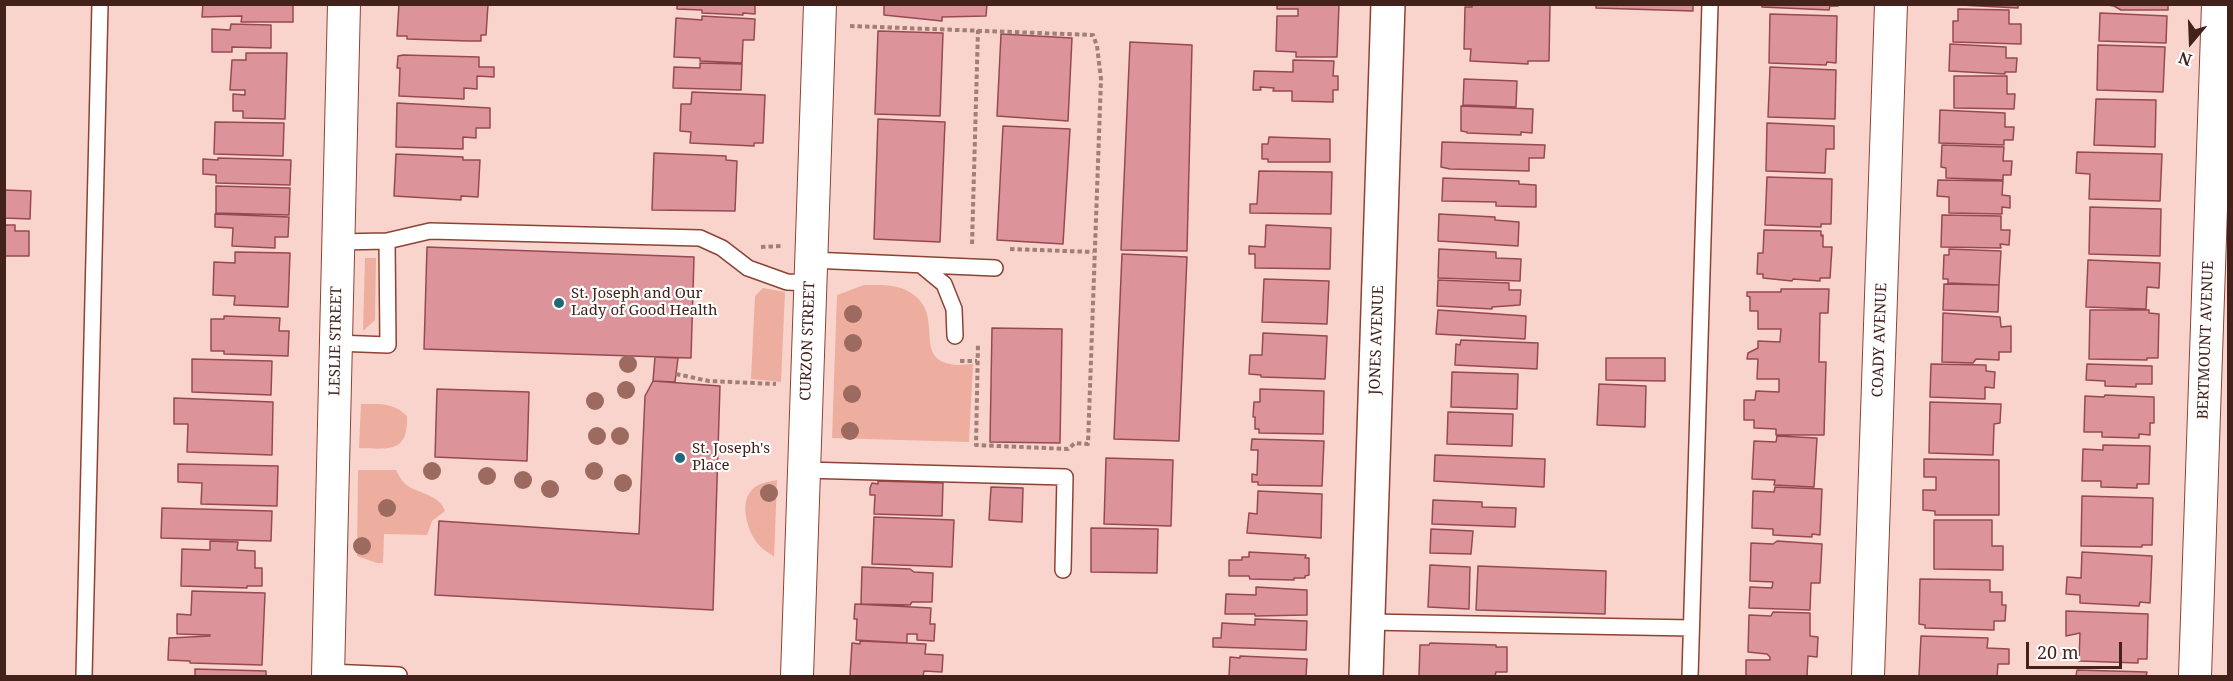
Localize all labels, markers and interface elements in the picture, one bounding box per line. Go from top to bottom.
north arrow [2161,12,2221,72]
text: N [2176,47,2195,71]
street label: BERTMOUNT AVENUE [2194,260,2218,420]
street label: CURZON STREET [797,281,819,401]
street label: COADY AVENUE [1869,282,1891,398]
place label: St. Joseph and Our Lady of Good Health [571,285,717,320]
street label: JONES AVENUE [1366,285,1388,395]
street label: LESLIE STREET [326,286,346,396]
marker: St. Joseph and Our Lady of Good Health [552,296,566,310]
place label: St. Joseph's Place [692,440,770,475]
marker: St. Joseph's Place [673,451,687,465]
scale bar [2029,630,2125,668]
text: 20 m [2037,640,2079,664]

